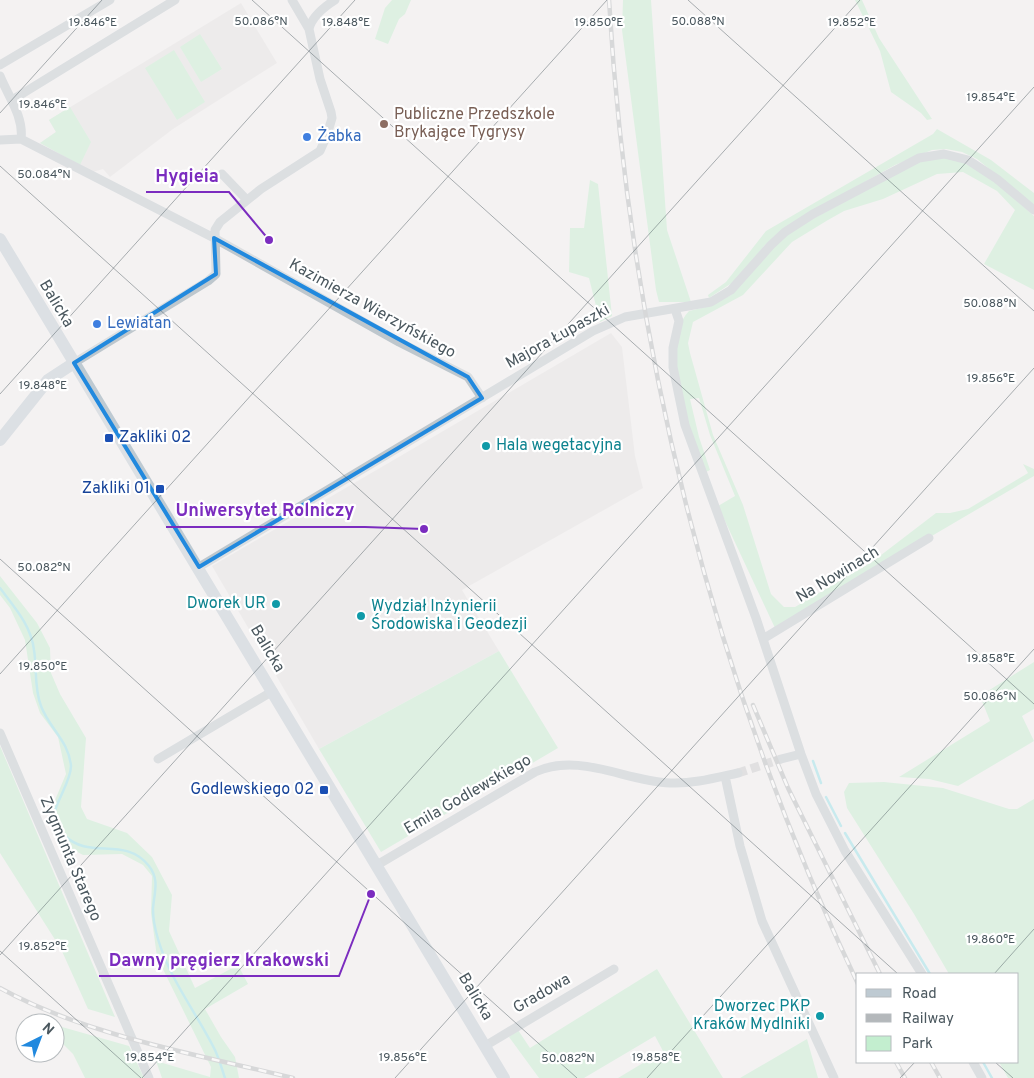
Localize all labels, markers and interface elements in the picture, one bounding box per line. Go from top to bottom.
text: 50.086°N [234,14,288,30]
text: 50.088°N [671,14,725,30]
text: 19.846°E [69,15,117,31]
text: 19.848°E [322,15,370,31]
text: 19.850°E [575,15,623,31]
text: 19.852°E [828,15,876,31]
text: 19.854°E [967,90,1015,106]
text: 19.846°E [19,97,67,113]
place label: Publiczne Przedszkole Brykające Tygrysy [394,105,555,143]
marker: Publiczne Przedszkole Brykające Tygrysy [378,118,390,130]
place label: Żabka [317,126,361,147]
marker: Żabka [301,131,313,143]
callout: Hygieia [146,159,229,192]
text: Hygieia [155,166,219,189]
text: 50.084°N [17,167,71,183]
street label: Kazimierza Wierzyńskiego [285,255,459,363]
street label: Balicka [34,277,78,331]
text: 50.088°N [963,296,1017,312]
street label: Majora Łupaszki [502,300,614,374]
place label: Lewiatan [107,314,172,334]
marker: Lewiatan [91,318,103,330]
text: 19.856°E [967,371,1015,387]
text: 19.848°E [19,378,67,394]
place label: Zakliki 02 [119,428,191,448]
marker: Zakliki 02 [103,432,115,444]
place label: Hala wegetacyjna [496,436,622,456]
marker: Hala wegetacyjna [480,440,492,452]
place label: Zakliki 01 [82,479,150,499]
marker: Zakliki 01 [154,483,166,495]
callout: Uniwersytet Rolniczy [166,494,365,527]
text: Uniwersytet Rolniczy [175,500,355,523]
street label: Na Nowinach [793,542,883,608]
text: 50.082°N [17,560,71,576]
place label: Dworek UR [187,594,266,614]
place label: Wydział Inżynierii Środowiska i Geodezji [371,597,527,635]
marker: Dworek UR [270,598,282,610]
marker: Wydział Inżynierii Środowiska i Geodezji [355,610,367,622]
street label: Balicka [245,622,289,676]
text: 19.858°E [967,651,1015,667]
text: 19.850°E [19,659,67,675]
text: 50.086°N [963,689,1017,705]
street label: Emila Godlewskiego [401,750,535,840]
place label: Godlewskiego 02 [190,780,314,800]
marker: Godlewskiego 02 [318,784,330,796]
street label: Zygmunta Starego [35,794,105,925]
text: 19.860°E [967,932,1015,948]
text: 19.852°E [19,939,67,955]
callout: Dawny pręgierz krakowski [99,943,339,976]
text: Dawny pręgierz krakowski [109,950,329,973]
street label: Balicka [453,970,497,1024]
street label: Gradowa [510,970,574,1018]
legend [856,973,1019,1063]
text: Road [902,985,937,1004]
place label: Dworzec PKP Kraków Mydlniki [693,997,810,1035]
marker: Dworzec PKP Kraków Mydlniki [814,1010,826,1022]
text: Railway [902,1010,954,1029]
north arrow [15,1013,65,1063]
text: N [38,1020,57,1039]
text: Park [902,1035,933,1054]
text: 19.854°E [126,1050,174,1066]
text: 19.856°E [379,1050,427,1066]
text: 19.858°E [632,1050,680,1066]
text: 50.082°N [541,1051,595,1067]

